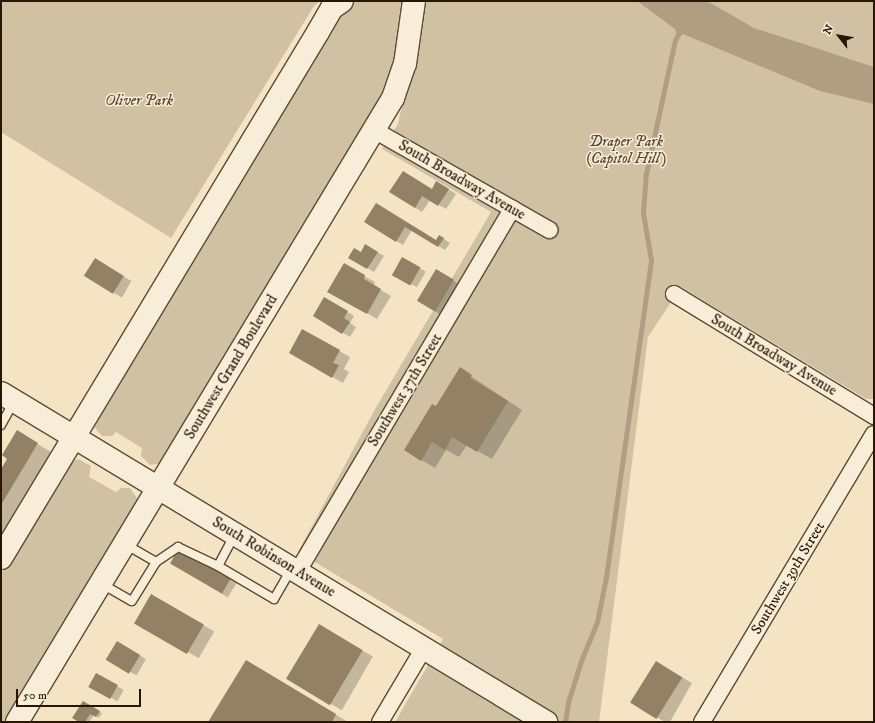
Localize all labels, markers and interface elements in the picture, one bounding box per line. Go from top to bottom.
north arrow [819,16,859,56]
text: N [820,22,837,37]
park label: Oliver Park [105,92,173,110]
park label: Draper Park (Capitol Hill) [586,132,666,167]
street label: South Broadway Avenue [395,136,529,224]
street label: Southwest Grand Boulevard [181,291,281,443]
street label: South Broadway Avenue [708,310,840,400]
street label: Southwest 37th Street [364,330,446,450]
street label: South Robinson Avenue [209,513,339,601]
street label: Southwest 39th Street [747,518,829,638]
scale bar [18,681,143,707]
text: 50 m [23,688,47,703]

